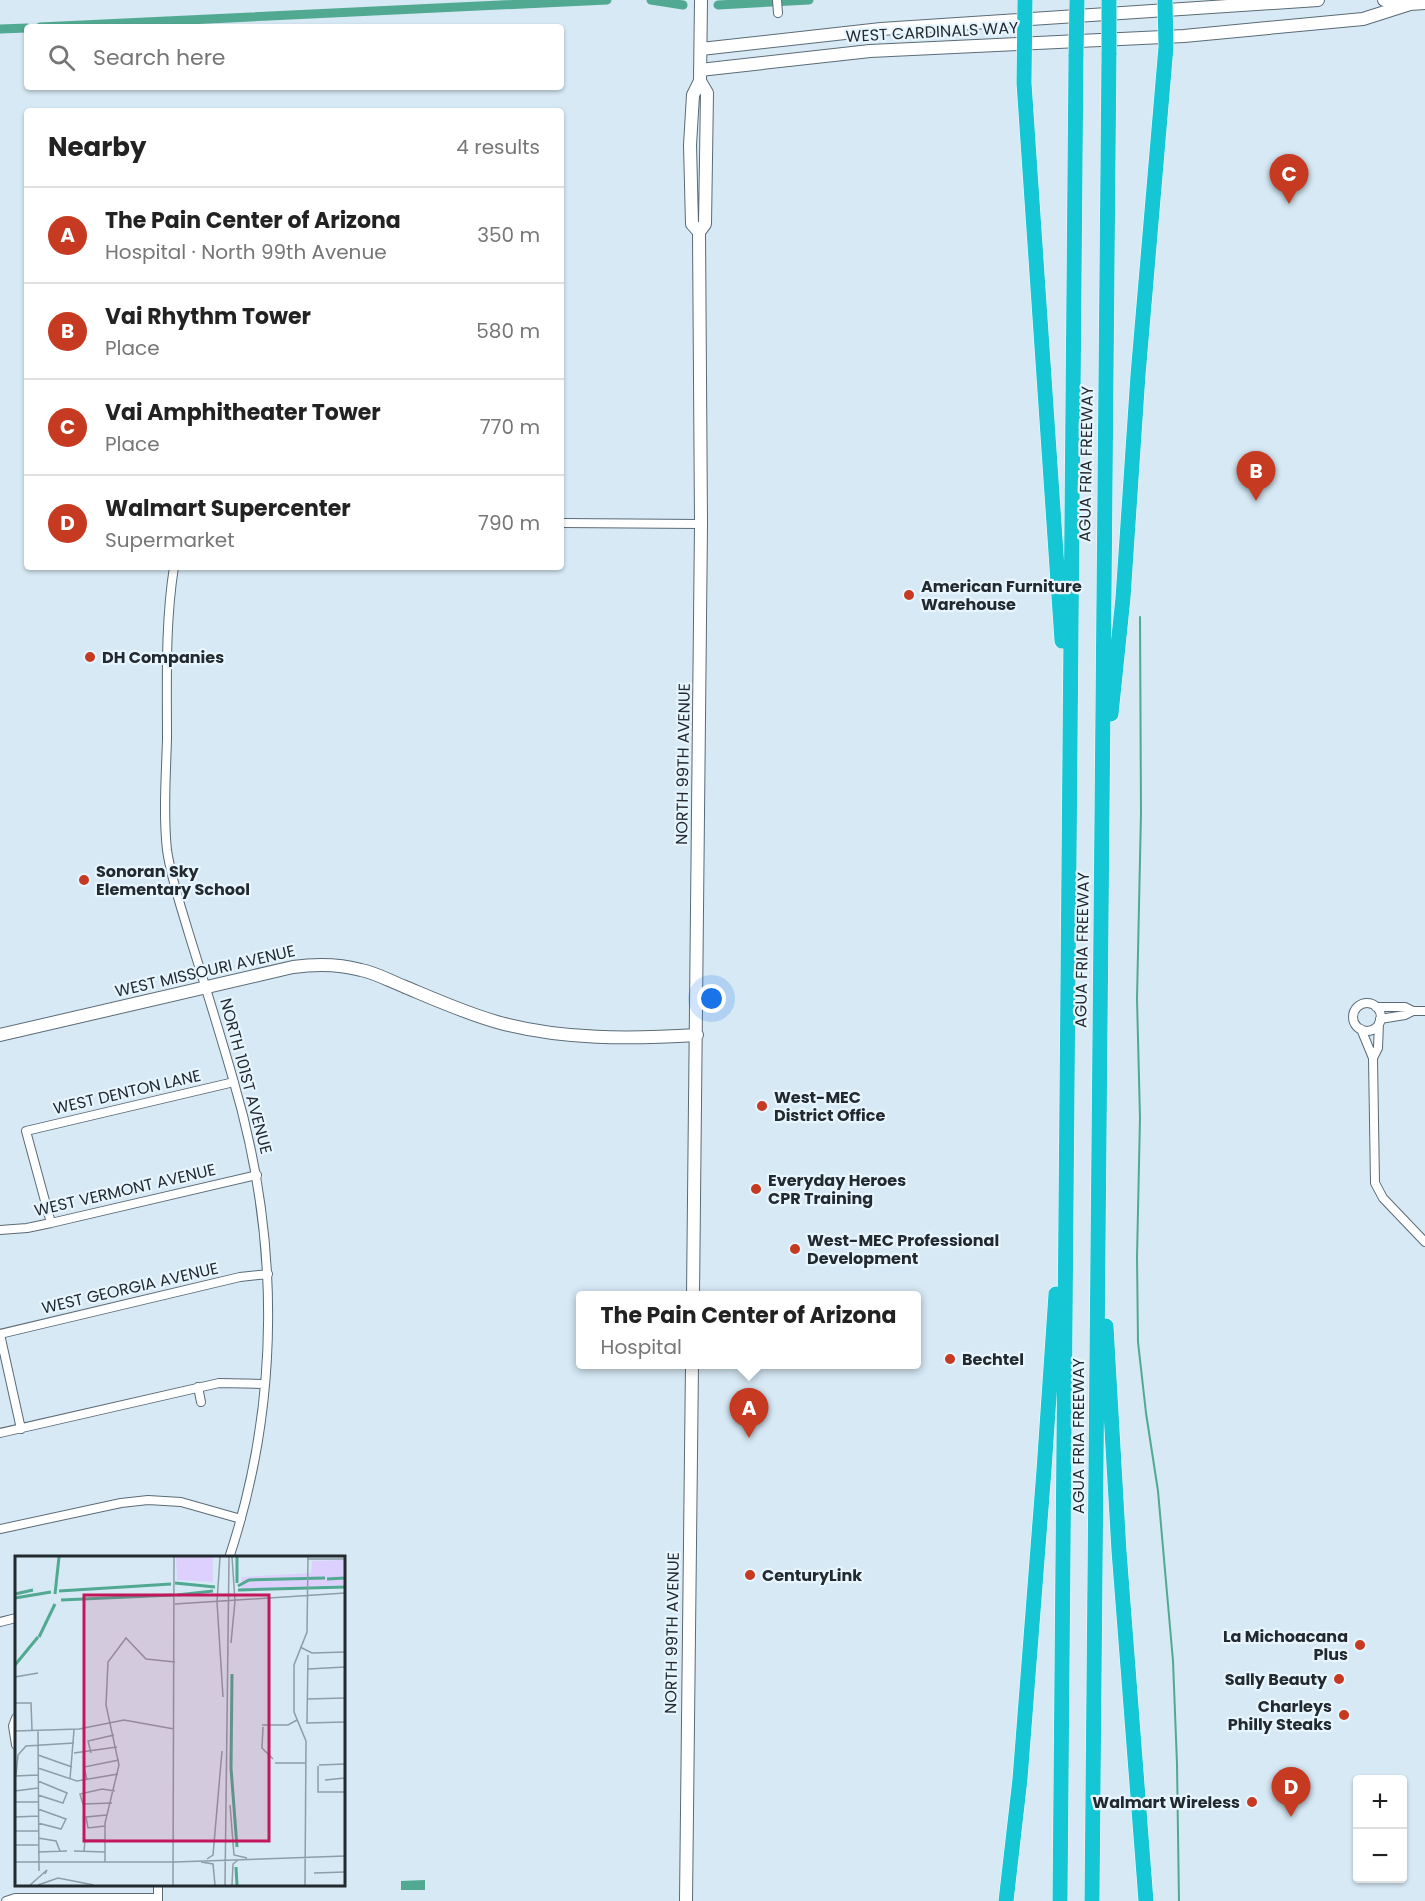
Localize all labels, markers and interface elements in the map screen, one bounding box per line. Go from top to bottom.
street label: WEST CARDINALS WAY [845,16,1019,48]
search box [24,24,564,90]
icon: search [45,41,78,74]
text: Search here [93,42,226,73]
text: Nearby [48,129,146,165]
text: 4 results [456,133,540,161]
pin: C [1270,154,1308,204]
text: The Pain Center of Arizona [105,205,401,236]
text: A [60,221,75,249]
text: 350 m [477,221,540,249]
text: Hospital · North 99th Avenue [105,238,387,266]
text: Vai Rhythm Tower [105,301,311,332]
text: B [61,317,74,345]
text: 580 m [476,317,540,345]
text: Place [105,334,160,362]
street label: AGUA FRIA FREEWAY [1073,385,1099,542]
text: Vai Amphitheater Tower [105,397,381,428]
text: C [60,413,75,441]
text: 770 m [480,413,540,441]
text: Place [105,430,160,458]
pin: B [1236,452,1276,501]
text: Walmart Supercenter [105,493,351,524]
text: D [60,509,75,537]
text: 790 m [478,509,540,537]
text: Supermarket [105,526,234,554]
place label: American Furniture Warehouse [921,575,1082,616]
marker: American Furniture Warehouse [902,588,916,602]
place label: DH Companies [102,646,224,669]
marker: DH Companies [83,650,97,664]
street label: NORTH 99TH AVENUE [670,683,696,845]
place label: Sonoran Sky Elementary School [96,860,250,901]
street label: AGUA FRIA FREEWAY [1069,871,1095,1028]
marker: Sonoran Sky Elementary School [77,873,91,887]
street label: WEST MISSOURI AVENUE [113,939,297,1003]
your location [697,984,726,1013]
street label: NORTH 101ST AVENUE [214,996,278,1156]
street label: WEST DENTON LANE [51,1064,203,1120]
place label: West-MEC District Office [774,1086,885,1127]
marker: West-MEC District Office [755,1099,769,1113]
street label: WEST VERMONT AVENUE [32,1158,218,1222]
place label: Everyday Heroes CPR Training [768,1169,906,1210]
marker: Everyday Heroes CPR Training [749,1182,763,1196]
place label: West-MEC Professional Development [807,1229,999,1270]
marker: West-MEC Professional Development [788,1242,802,1256]
street label: WEST GEORGIA AVENUE [39,1256,221,1320]
popup [576,1291,921,1369]
text: The Pain Center of Arizona [601,1300,896,1331]
text: Hospital [601,1333,682,1361]
place label: Bechtel [962,1348,1024,1371]
marker: Bechtel [943,1352,957,1366]
street label: AGUA FRIA FREEWAY [1067,1357,1090,1514]
pin: A [730,1388,768,1438]
street label: NORTH 99TH AVENUE [659,1552,685,1714]
inset map [15,1556,345,1886]
place label: CenturyLink [762,1564,862,1587]
marker: CenturyLink [743,1568,757,1582]
place label: La Michoacana Plus [1223,1625,1348,1666]
marker: La Michoacana Plus [1353,1638,1367,1652]
place label: Sally Beauty [1225,1668,1328,1691]
marker: Sally Beauty [1332,1672,1346,1686]
place label: Charleys Philly Steaks [1228,1695,1332,1736]
marker: Charleys Philly Steaks [1337,1708,1351,1722]
pin: D [1272,1768,1310,1817]
map controls [1353,1775,1407,1883]
button: + [1353,1775,1407,1829]
place label: Walmart Wireless [1092,1791,1240,1814]
marker: Walmart Wireless [1245,1795,1259,1809]
button: − [1353,1829,1407,1883]

